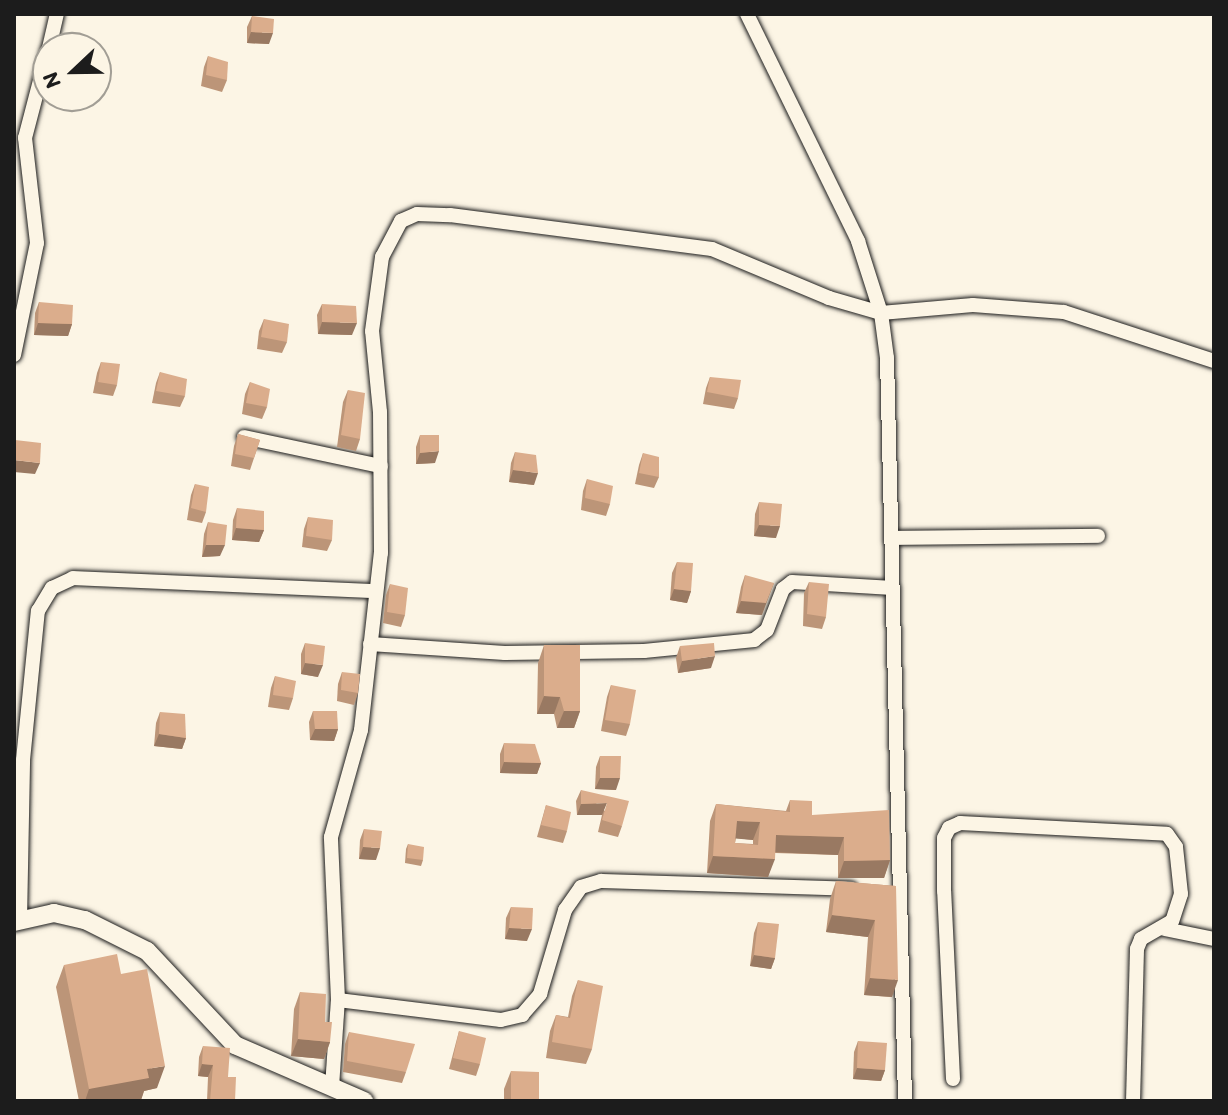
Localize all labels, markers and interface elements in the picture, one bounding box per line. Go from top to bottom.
north arrow [32,32,112,112]
text: N [36,68,66,92]

